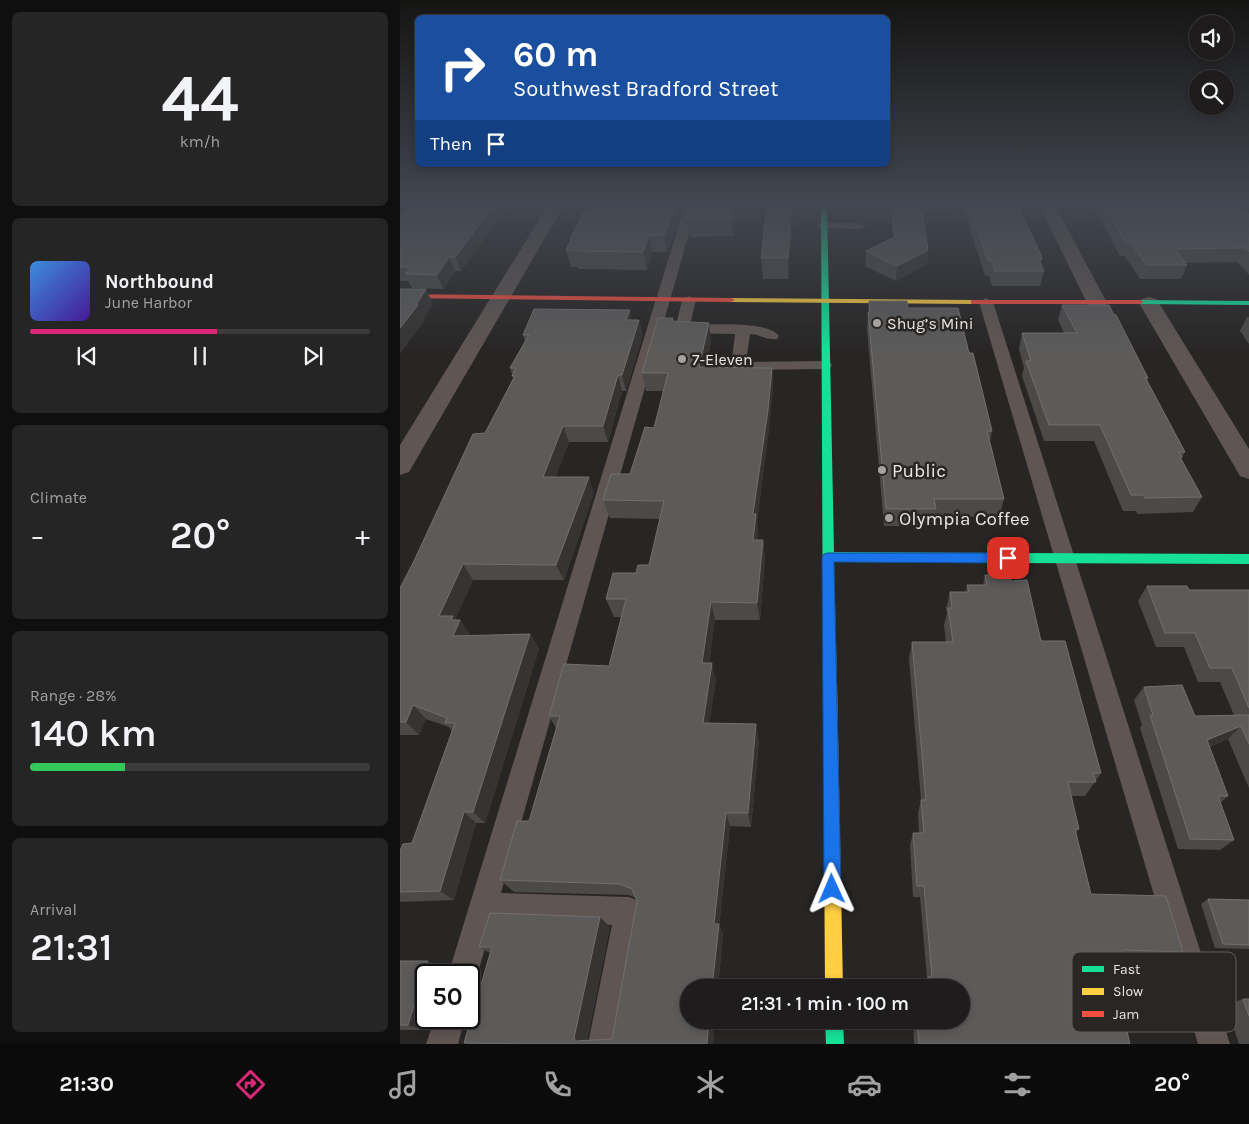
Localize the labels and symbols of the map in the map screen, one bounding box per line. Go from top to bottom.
place label: Shug’s Mini [887,314,973,333]
marker: Shug’s Mini [871,317,883,329]
place label: 7-Eleven [692,350,753,369]
marker: 7-Eleven [676,353,688,365]
place label: Public [892,460,946,482]
marker: Public [876,464,888,476]
place label: Olympia Coffee [899,508,1030,530]
marker: Olympia Coffee [883,512,895,524]
pin [987,537,1029,579]
position arrow [805,862,857,914]
legend [1072,952,1236,1032]
text: Fast [1113,961,1140,978]
speed limit sign: 50 [415,964,480,1029]
text: Slow [1113,983,1143,1000]
text: Jam [1113,1006,1139,1023]

